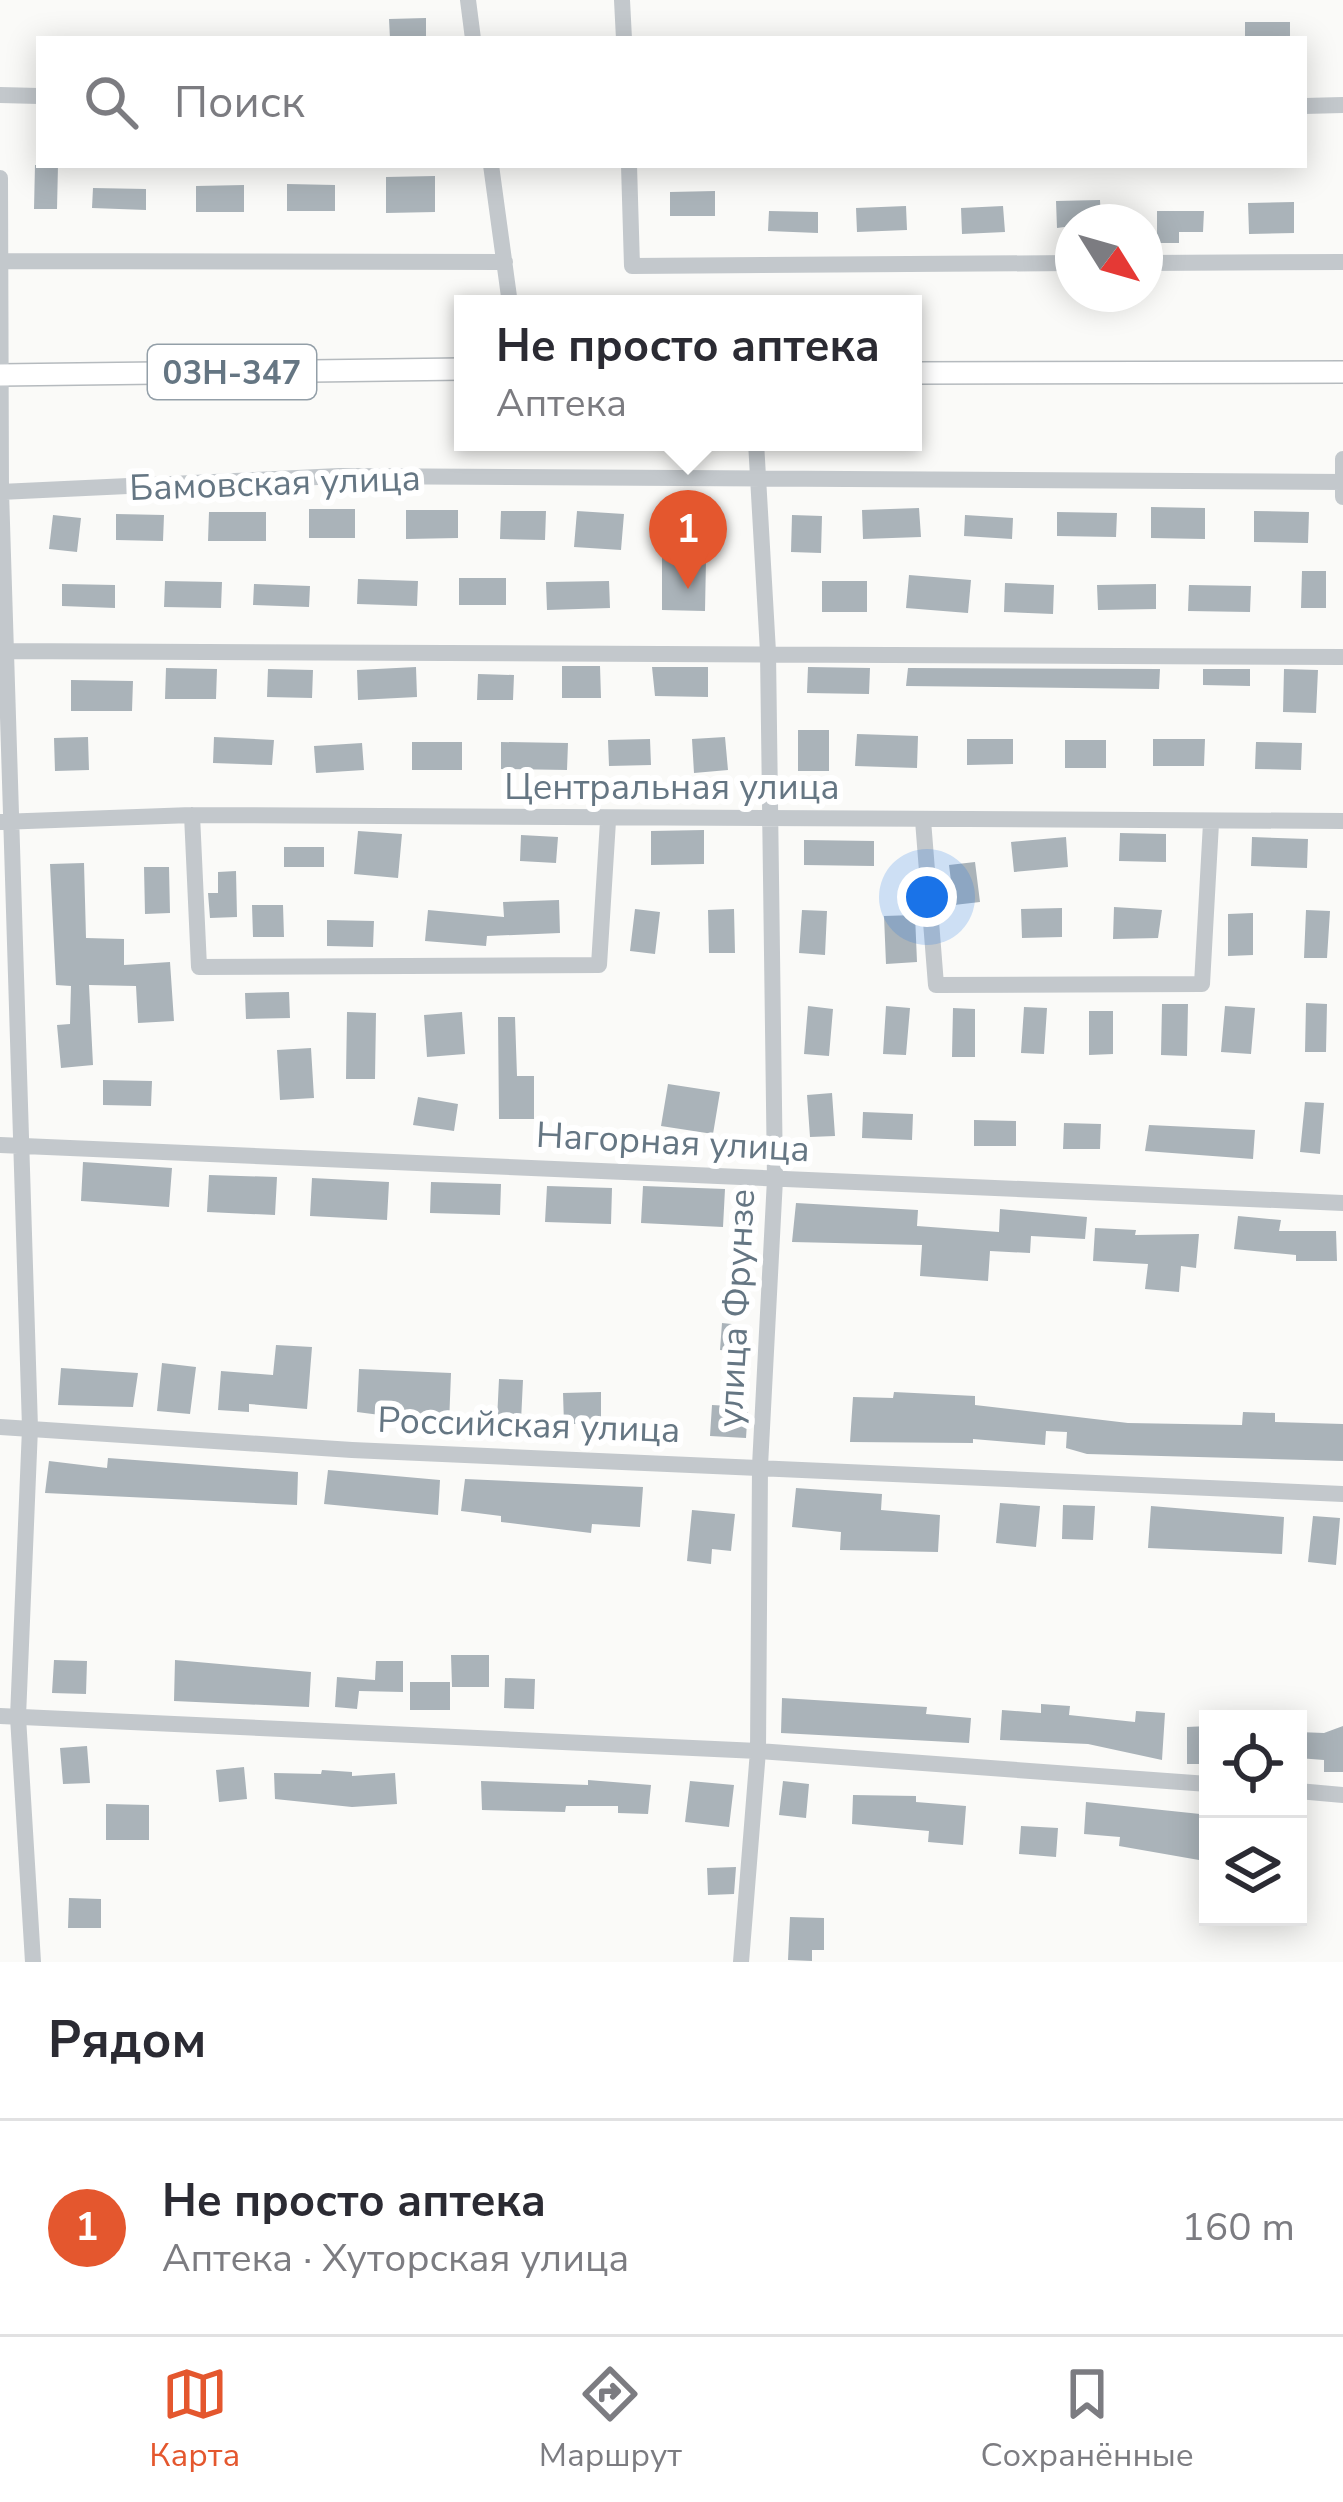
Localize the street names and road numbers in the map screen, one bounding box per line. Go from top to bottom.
road number: 03Н-347 [148,345,316,399]
street label: Бамовская улица [129,454,422,513]
street label: Центральная улица [504,763,840,812]
street label: Нагорная улица [535,1111,811,1174]
street label: улица Фрунзе [706,1188,767,1428]
street label: Российская улица [377,1396,681,1455]

